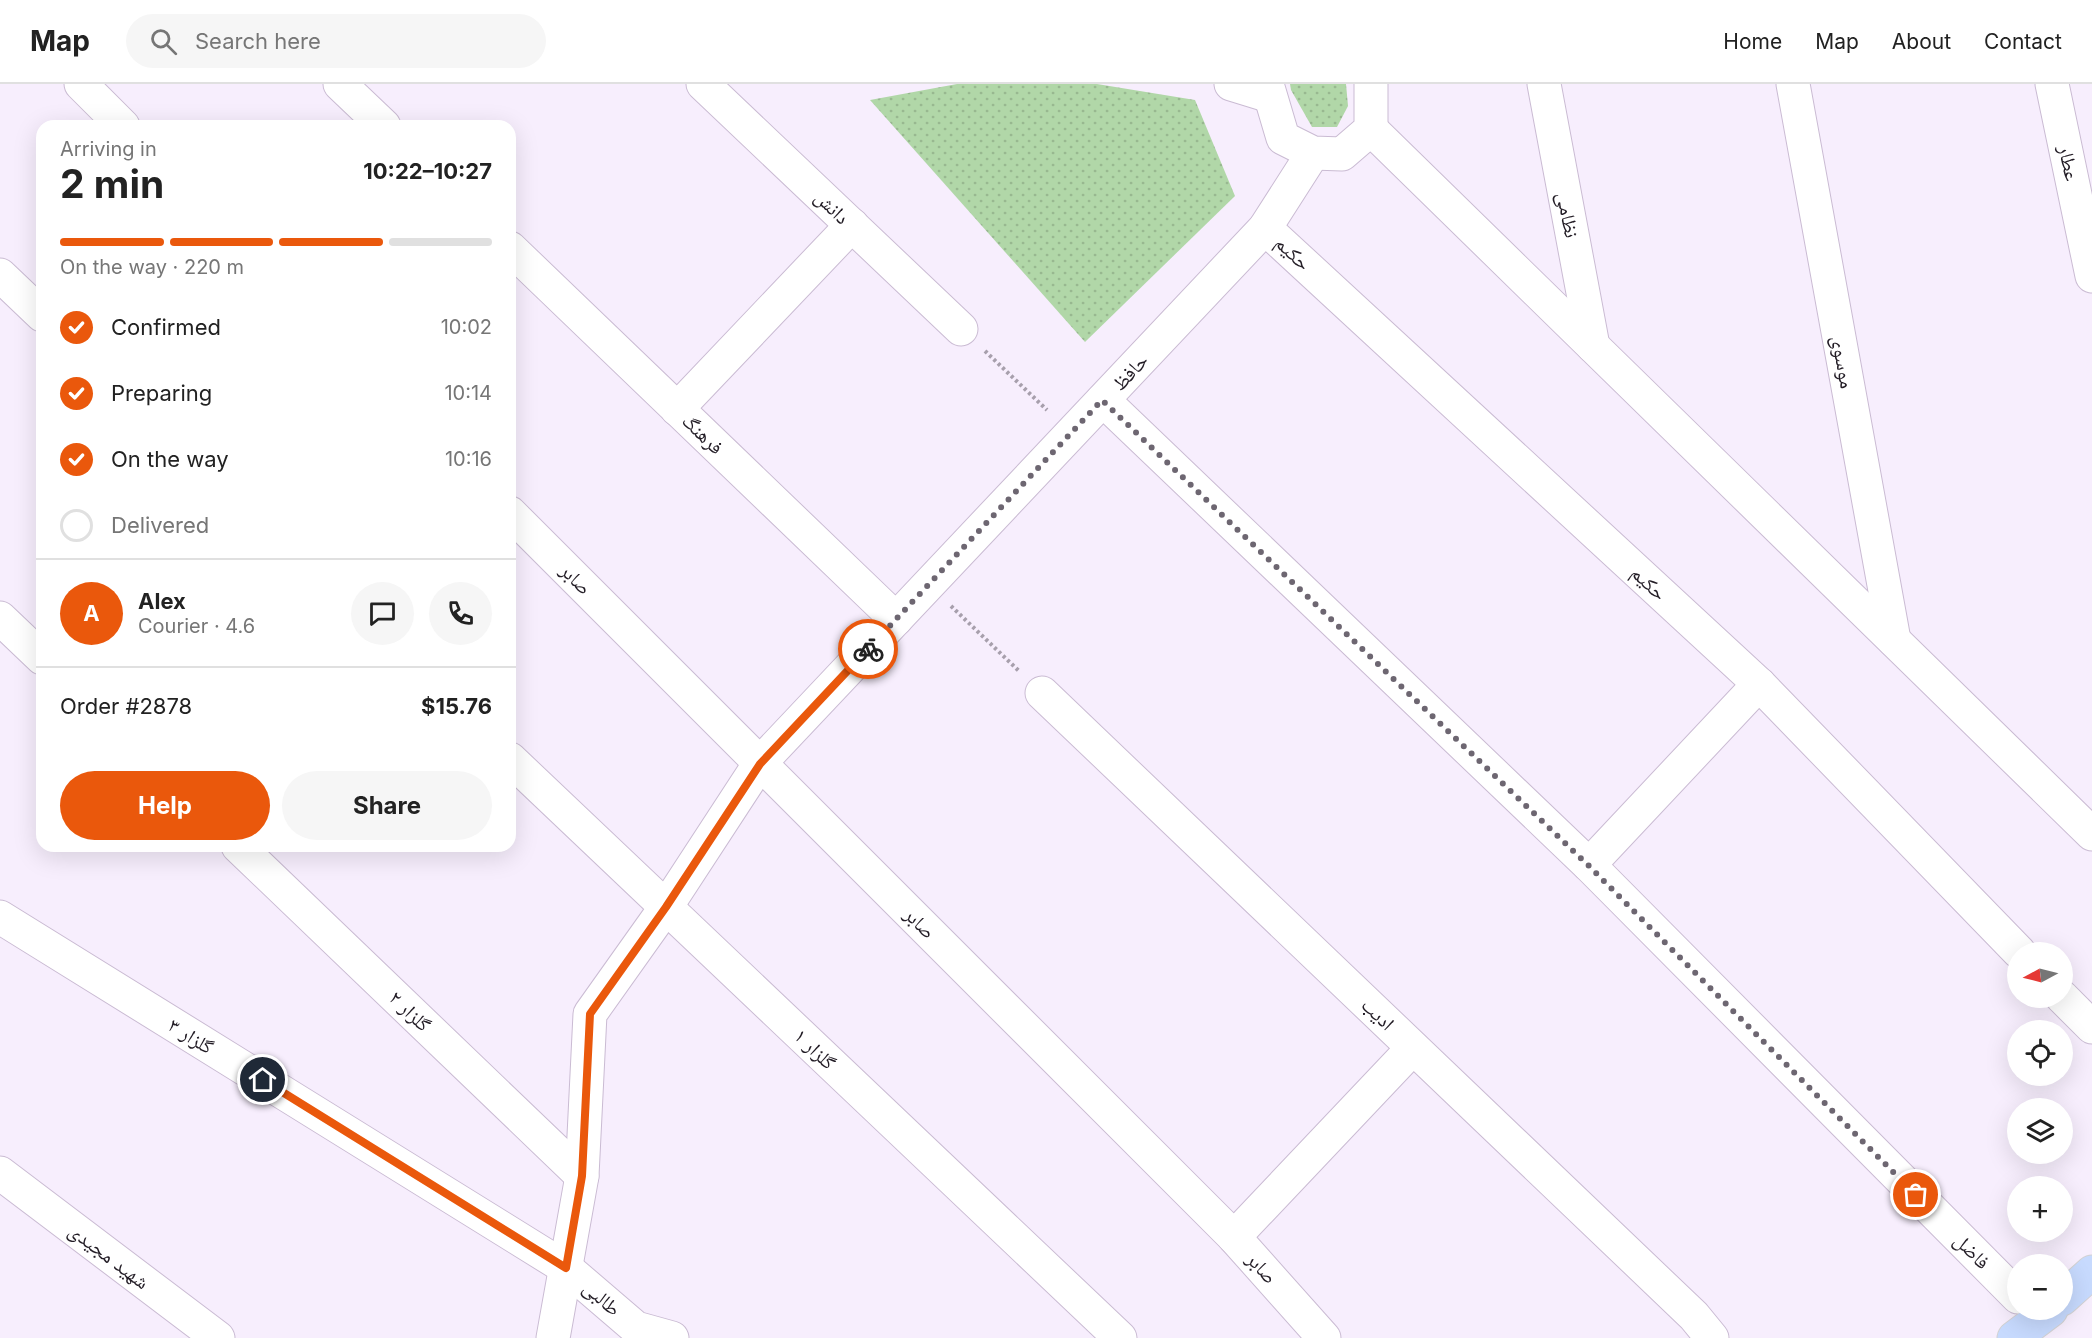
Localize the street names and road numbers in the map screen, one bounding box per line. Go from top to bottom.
street label: عطار [2053,142,2084,183]
street label: دانش [810,185,854,229]
street label: نظامی [1552,190,1584,240]
street label: حکیم [1269,231,1316,277]
street label: موسوی [1827,334,1859,390]
street label: حافظ [1107,348,1153,395]
street label: فرهنگ [677,409,729,459]
street label: صابر [555,558,597,600]
street label: حکیم [1625,561,1672,607]
street label: صابر [899,902,941,944]
street label: گلزار ۲ [384,986,436,1037]
street label: ادیب [1357,993,1399,1035]
street label: گلزار ۳ [164,1013,218,1059]
street label: گلزار ۱ [789,1024,841,1075]
street label: شهید مجیدی [64,1218,154,1294]
street label: فاضل [1949,1228,1995,1274]
street label: صابر [1241,1246,1282,1289]
street label: طالبی [578,1275,626,1321]

